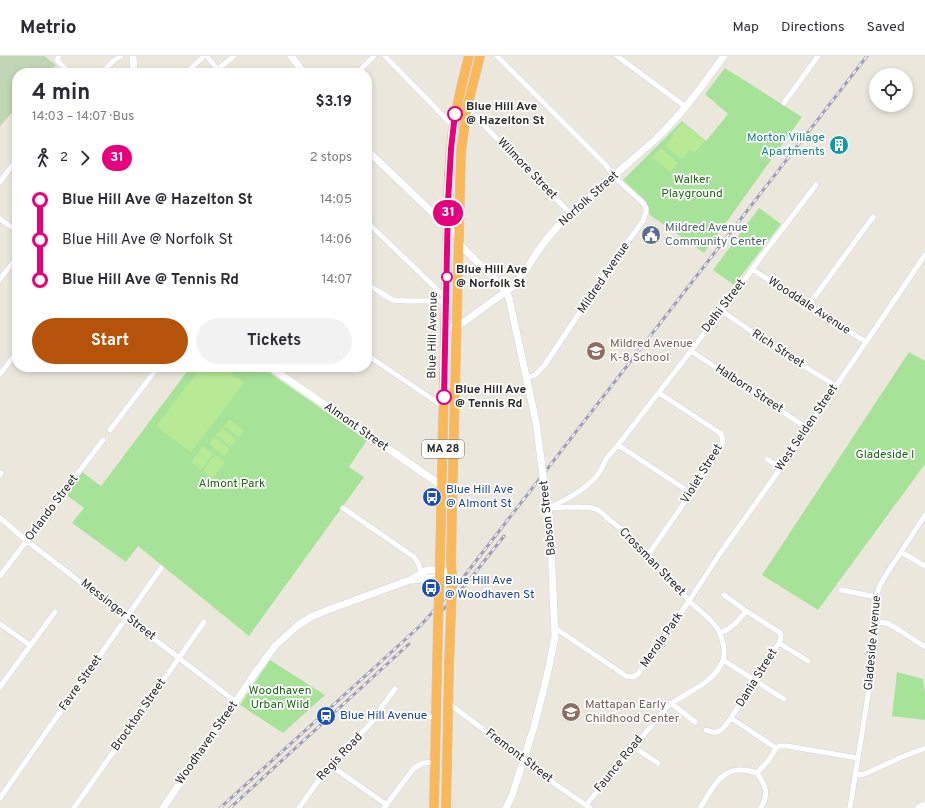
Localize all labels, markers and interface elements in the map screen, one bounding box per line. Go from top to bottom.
text: Metrio [20,16,77,40]
text: Map [733,19,759,36]
text: Directions [781,19,845,36]
text: Saved [867,19,905,36]
map controls [869,68,913,112]
button: locate [869,68,913,112]
text: 4 min [32,80,90,107]
text: $3.19 [315,93,352,112]
place label: Blue Hill Ave @ Hazelton St [466,99,545,129]
marker: Blue Hill Ave @ Hazelton St [447,106,463,122]
text: 14:03 – 14:07 · Bus [32,109,134,125]
place label: Morton Village Apartments [747,130,825,160]
building icon: Morton Village Apartments [828,134,850,156]
street label: Wilmore Street [493,135,561,203]
icon: walk [32,147,54,169]
icon: forward [74,147,96,169]
text: 31 [110,149,124,166]
text: 2 [60,150,68,166]
text: 2 stops [310,150,352,166]
street label: Norfolk Street [556,168,622,230]
park label: Walker Playground [661,172,723,202]
text: Blue Hill Ave @ Hazelton St [62,191,253,210]
text: 14:05 [320,192,352,208]
line badge: 31 [430,200,466,226]
text: 31 [441,204,455,221]
place label: Mildred Avenue Community Center [665,220,767,250]
public building icon: Mildred Avenue Community Center [640,224,662,246]
text: Blue Hill Ave @ Norfolk St [62,231,233,250]
text: 14:06 [320,232,352,248]
street label: Mildred Avenue [574,239,634,317]
place label: Blue Hill Ave @ Norfolk St [456,262,527,292]
text: Blue Hill Ave @ Tennis Rd [62,271,239,290]
marker: Blue Hill Ave @ Norfolk St [441,271,453,283]
text: 14:07 [322,272,352,288]
street label: Wooddale Avenue [765,273,853,339]
street label: Delhi Street [699,276,749,336]
street label: Blue Hill Avenue [424,291,442,379]
button: Start [32,318,188,364]
button: Tickets [196,318,352,364]
street label: Rich Street [749,326,807,372]
place label: Mildred Avenue K-8 School [610,336,693,366]
school or university icon: Mildred Avenue K-8 School [585,340,607,362]
street label: Halborn Street [712,361,786,417]
street label: West Selden Street [772,381,842,475]
place label: Blue Hill Ave @ Tennis Rd [455,382,526,412]
marker: Blue Hill Ave @ Tennis Rd [436,389,452,405]
street label: Almont Street [321,399,391,455]
road number: MA 28 [422,440,464,458]
street label: Violet Street [677,441,727,507]
park label: Gladeside I [855,447,915,463]
street label: Orlando Street [22,472,82,544]
park label: Almont Park [199,476,265,492]
street label: Babson Street [536,480,560,556]
place label: Blue Hill Ave @ Almont St [446,482,513,512]
bus stop icon: Blue Hill Ave @ Almont St [421,486,443,508]
street label: Crossman Street [615,524,689,600]
place label: Blue Hill Ave @ Woodhaven St [445,573,535,603]
street label: Messinger Street [77,576,159,644]
bus stop icon: Blue Hill Ave @ Woodhaven St [420,577,442,599]
street label: Gladeside Avenue [861,595,885,691]
street label: Merola Park [637,609,687,671]
street label: Dania Street [733,646,781,710]
street label: Favre Street [56,652,106,714]
street label: Brockton Street [108,676,170,754]
park label: Woodhaven Urban Wild [249,683,311,713]
place label: Mattapan Early Childhood Center [585,697,680,727]
street label: Woodhaven Street [172,698,242,788]
school or university icon: Mattapan Early Childhood Center [560,701,582,723]
station icon: Blue Hill Avenue [315,705,337,727]
place label: Blue Hill Avenue [340,708,427,724]
street label: Fremont Street [482,725,556,787]
street label: Regis Road [314,729,366,785]
street label: Faunce Road [591,732,647,796]

